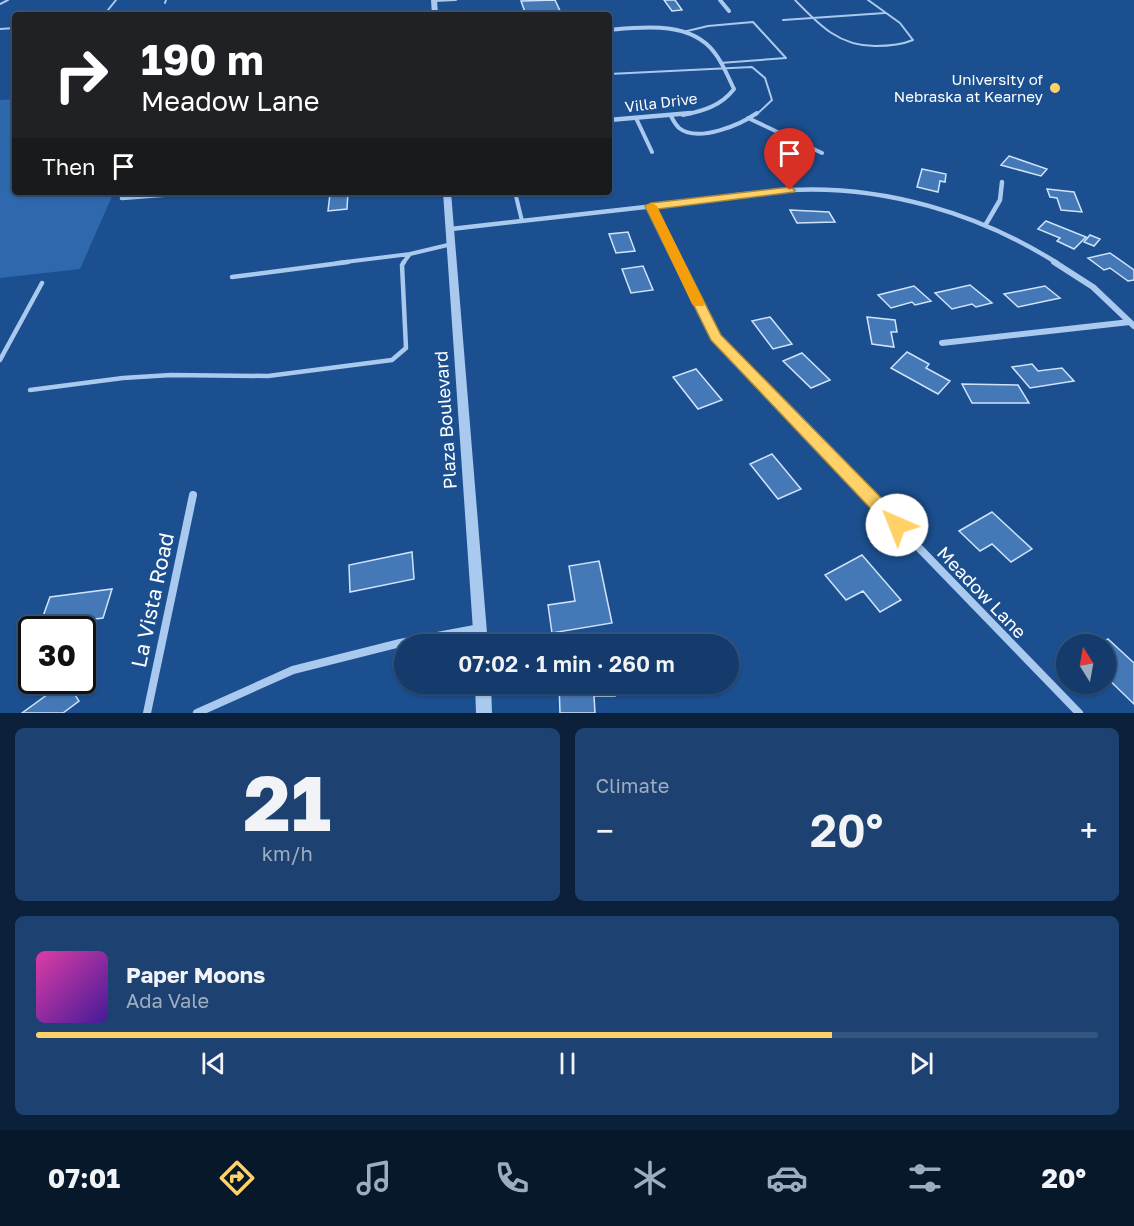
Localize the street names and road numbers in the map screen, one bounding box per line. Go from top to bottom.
street label: Villa Drive [624,89,699,115]
street label: Plaza Boulevard [429,350,461,490]
street label: La Vista Road [125,530,179,670]
street label: Meadow Lane [933,542,1031,642]

